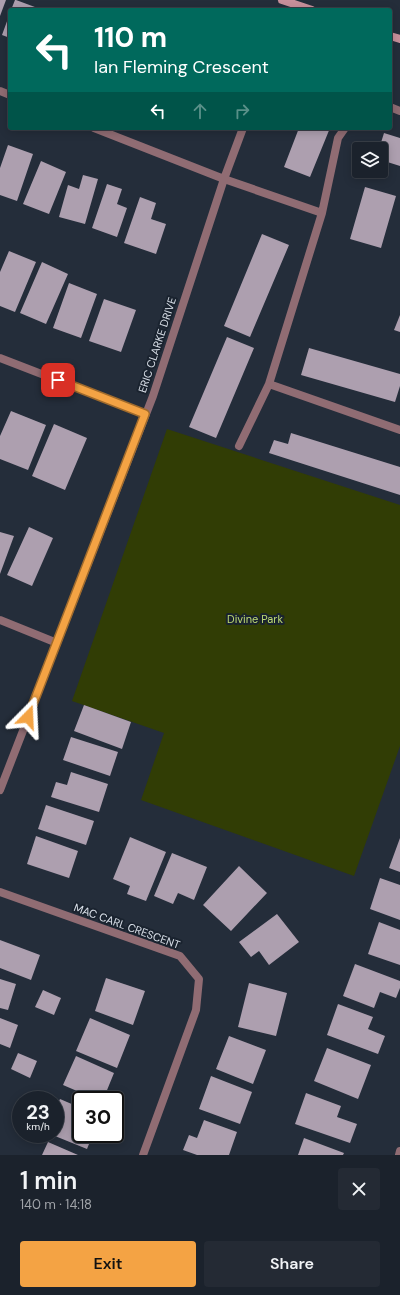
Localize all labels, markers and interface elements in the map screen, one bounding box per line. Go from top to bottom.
text: 110 m [94,19,167,56]
icon: left [28,24,80,76]
text: Ian Fleming Crescent [94,55,269,79]
icon: left [147,100,169,122]
icon: ahead [189,100,211,122]
icon: right [231,100,253,122]
map controls [352,142,388,178]
button: layers [352,142,388,178]
street label: ERIC CLARKE DRIVE [135,296,179,394]
pin [41,363,75,397]
icon: arrive [47,369,69,391]
park label: Divine Park [227,612,283,626]
position arrow [7.0,696,49.0,738]
street label: MAC CARL CRESCENT [72,900,182,952]
speed limit sign: 30 [72,1091,124,1143]
text: 23 [26,1099,50,1125]
text: km/h [26,1120,50,1133]
text: 1 min [20,1165,77,1196]
button: close [338,1168,380,1210]
text: 140 m · 14:18 [20,1196,92,1213]
button: Exit [20,1241,196,1287]
button: Share [204,1241,380,1287]

